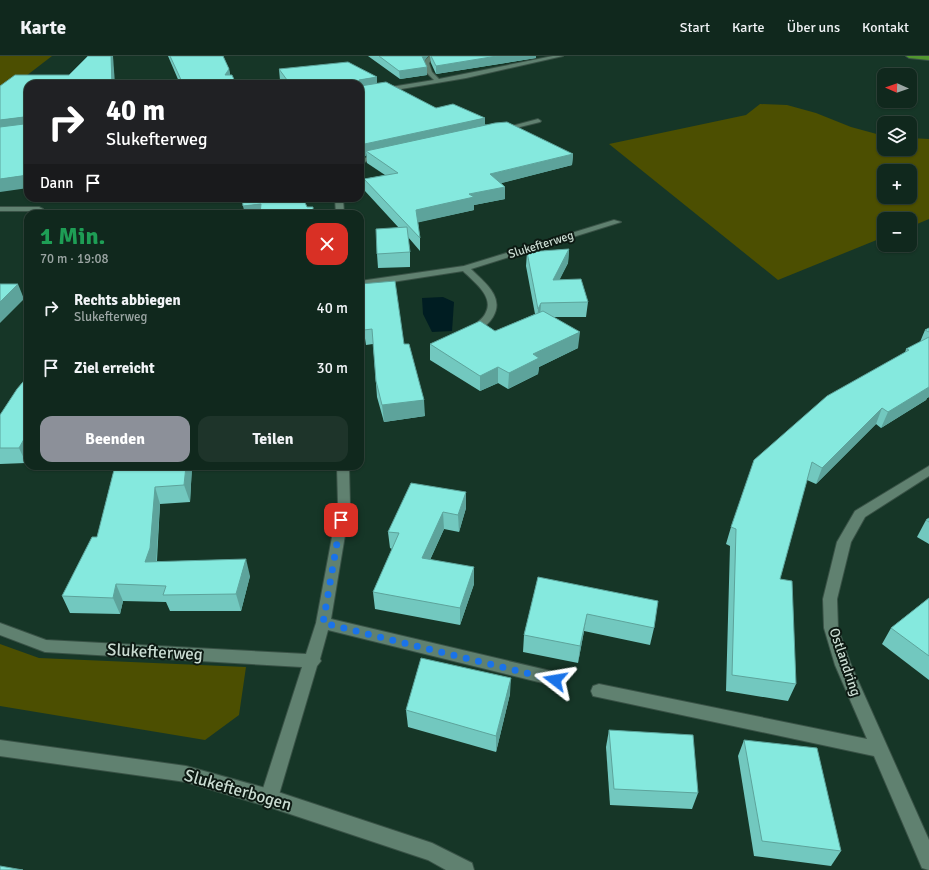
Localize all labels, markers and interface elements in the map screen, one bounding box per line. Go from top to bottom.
text: Karte [20,16,66,40]
text: Start [680,19,710,36]
text: Karte [732,19,765,36]
text: Über uns [787,19,840,36]
text: Kontakt [862,19,909,36]
north arrow [877,68,917,108]
map controls [877,68,917,252]
text: 40 m [106,94,165,128]
icon: right [40,96,92,148]
button: layers [877,116,917,156]
text: Slukefterweg [106,128,207,150]
button: + [877,164,917,204]
icon: arrive [82,172,104,194]
text: Dann [40,174,74,192]
button: − [877,212,917,252]
text: 1 Min. [40,221,105,251]
button: close [306,223,348,265]
street label: Slukefterweg [506,228,576,262]
text: 70 m · 19:08 [40,251,109,267]
text: Rechts abbiegen [74,291,181,309]
icon: right [40,297,62,319]
text: 40 m [317,299,348,317]
text: Slukefterweg [74,309,147,325]
icon: arrive [40,357,62,379]
text: Ziel erreicht [74,359,155,377]
text: 30 m [317,359,348,377]
button: Beenden [40,416,190,462]
button: Teilen [198,416,348,462]
pin [324,503,358,537]
icon: arrive [330,509,352,531]
street label: Ostlandring [825,626,865,698]
street label: Slukefterweg [107,639,203,665]
position arrow [534,659,576,701]
street label: Slukefterbogen [182,765,294,815]

